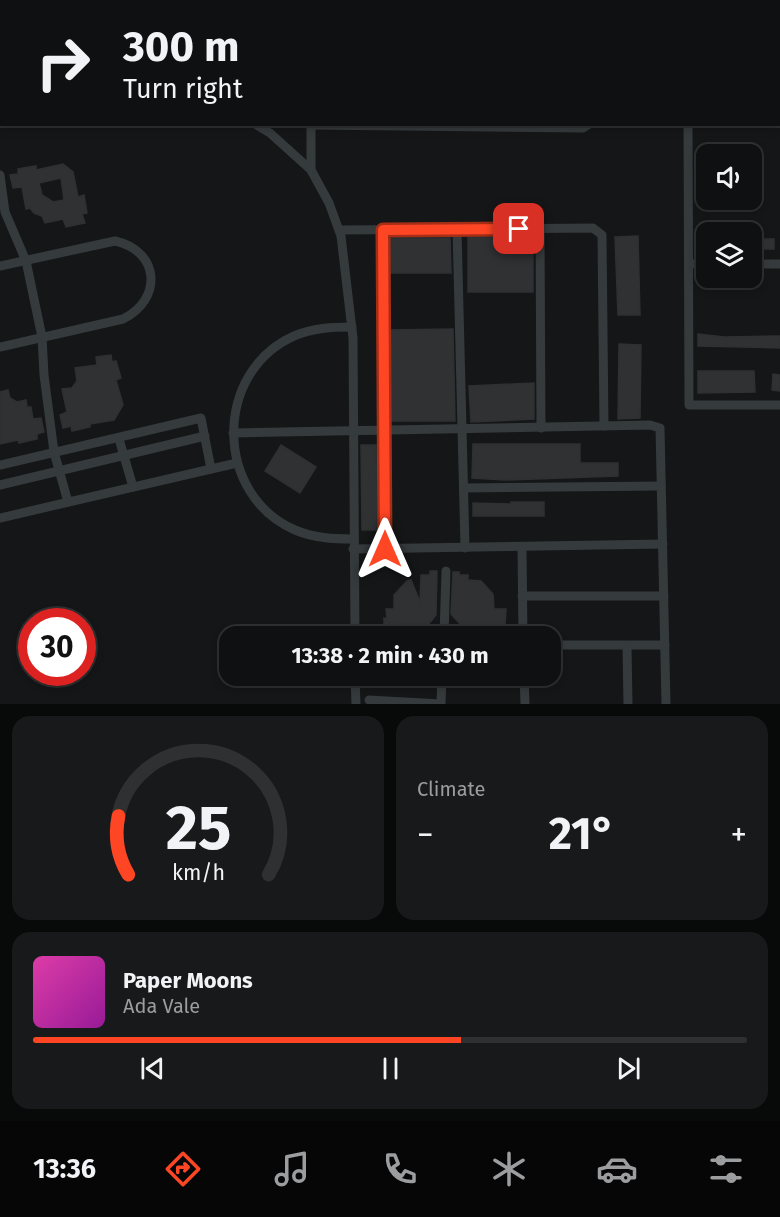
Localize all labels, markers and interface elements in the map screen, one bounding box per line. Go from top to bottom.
text: 300 m [123,22,239,72]
icon: right [24,24,102,102]
text: Turn right [123,73,243,105]
map controls [696,144,762,288]
button: sound [696,144,762,210]
pin [493,203,544,254]
icon: arrive [502,212,535,245]
button: layers [696,222,762,288]
position arrow [353,517,417,581]
speed limit sign: 30 [18,608,96,686]
text: 13:38 · 2 min · 430 m [291,642,489,669]
text: Climate [417,777,485,801]
text: 25 [165,791,231,866]
text: 21° [549,807,615,861]
text: − [417,815,434,855]
text: + [731,815,747,855]
text: km/h [171,860,225,886]
text: Paper Moons [123,967,253,994]
text: Ada Vale [123,994,200,1018]
icon: previous [136,1052,169,1085]
icon: pause [374,1052,407,1085]
icon: next [612,1052,645,1085]
icon: directions [162,1148,204,1190]
icon: music [271,1148,313,1190]
icon: phone [379,1148,421,1190]
icon: climate [488,1148,530,1190]
icon: car [596,1148,638,1190]
icon: filters [705,1148,747,1190]
text: 13:36 [33,1153,96,1185]

